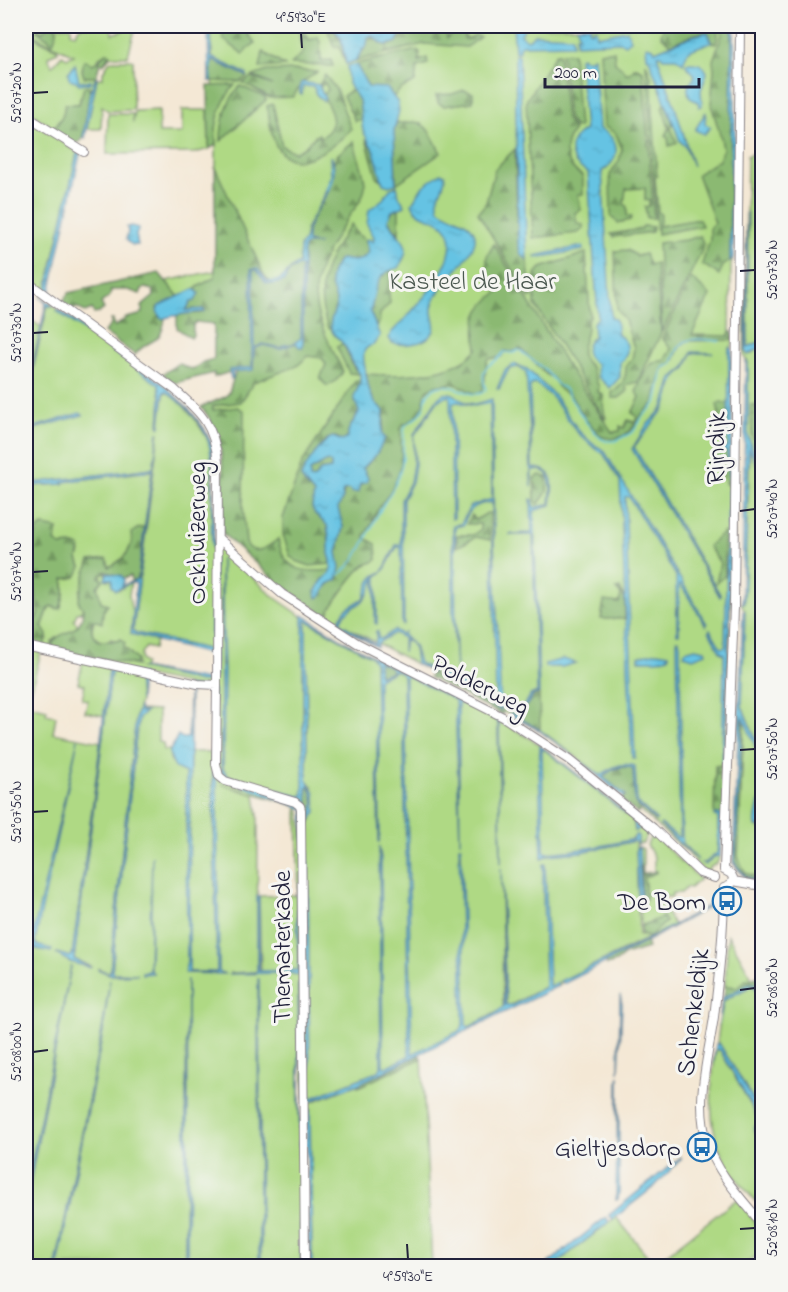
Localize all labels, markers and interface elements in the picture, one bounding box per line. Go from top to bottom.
text: 4°59'30"E [276,7,326,29]
scale bar [545,51,700,89]
text: 200 m [554,61,597,87]
text: 52°07'20"N [6,62,28,124]
text: 52°07'30"N [762,240,784,300]
park label: Kasteel de Haar [390,264,557,302]
text: 52°07'30"N [6,303,28,363]
street label: Rijndijk [698,411,738,485]
street label: Ockhuizerweg [180,462,218,604]
text: 52°07'40"N [762,479,784,539]
text: 52°07'40"N [6,542,28,602]
street label: Polderweg [424,646,535,728]
text: 52°07'50"N [762,718,784,781]
text: 52°07'50"N [6,781,28,844]
street label: Thematerkade [265,870,303,1024]
place label: De Bom [617,885,706,923]
bus stop icon: De Bom [711,885,743,917]
street label: Schenkeldijk [668,946,722,1078]
text: 52°08'00"N [762,958,784,1018]
text: 52°08'00"N [6,1022,28,1082]
place label: Gieltjesdorp [555,1131,681,1169]
bus stop icon: Gieltjesdorp [686,1131,718,1163]
text: 52°08'10"N [762,1199,784,1257]
text: 4°59'30"E [383,1266,433,1288]

